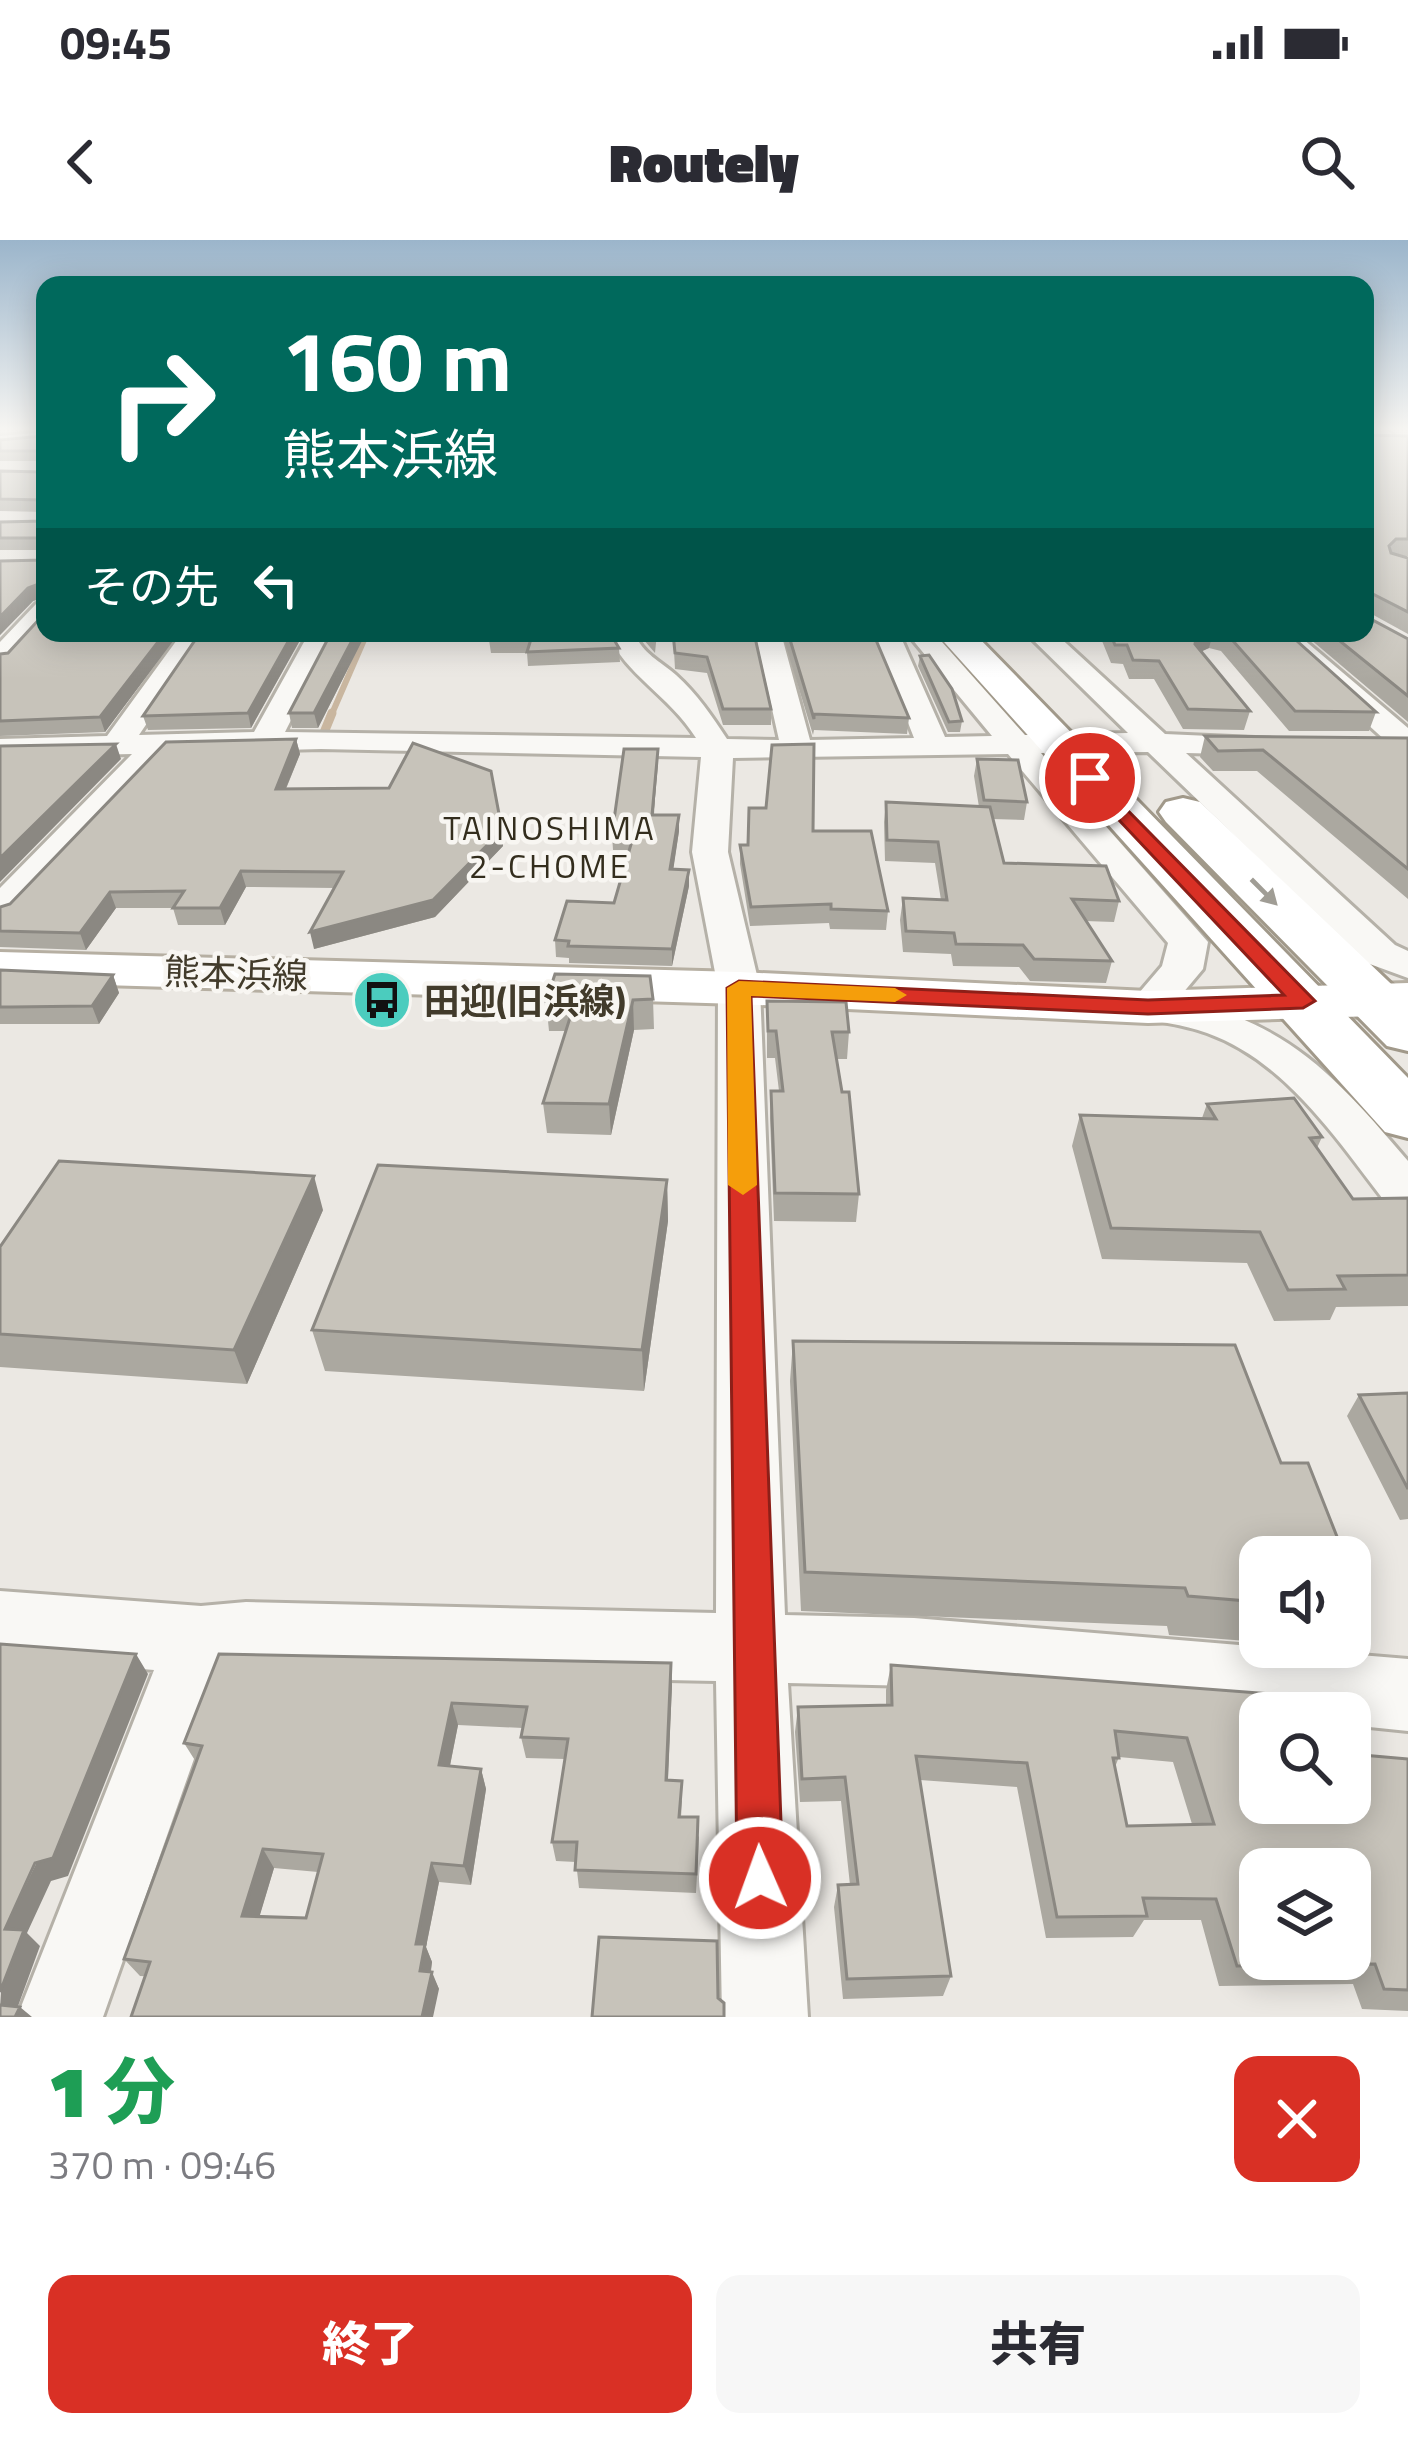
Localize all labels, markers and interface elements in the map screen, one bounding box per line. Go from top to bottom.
text: 09:45 [60,8,172,76]
text: Routely [609,121,799,203]
icon: back [48,129,114,195]
icon: search [1294,129,1360,195]
text: 160 m [282,296,512,424]
icon: right [84,324,240,480]
text: 熊本浜線 [282,413,498,495]
text: その先 [84,552,219,620]
icon: left [243,552,309,618]
pin [1039,727,1141,829]
icon: arrive [1057,745,1123,811]
district label: TAINOSHIMA 2-CHOME [443,803,657,891]
one-way arrow [1249,877,1277,905]
street label: 熊本浜線 [163,943,309,1003]
bus stop icon: 田迎(旧浜線) [351,969,413,1031]
place label: 田迎(旧浜線) [424,973,626,1028]
map controls [1239,1536,1371,1980]
button: sound [1239,1536,1371,1668]
button: search [1239,1692,1371,1824]
position arrow [697,1815,823,1941]
button: layers [1239,1848,1371,1980]
text: 1 分 [48,2035,175,2145]
button: close [1234,2056,1360,2182]
text: 370 m · 09:46 [48,2135,276,2194]
button: 終了 [48,2275,692,2413]
button: 共有 [716,2275,1360,2413]

